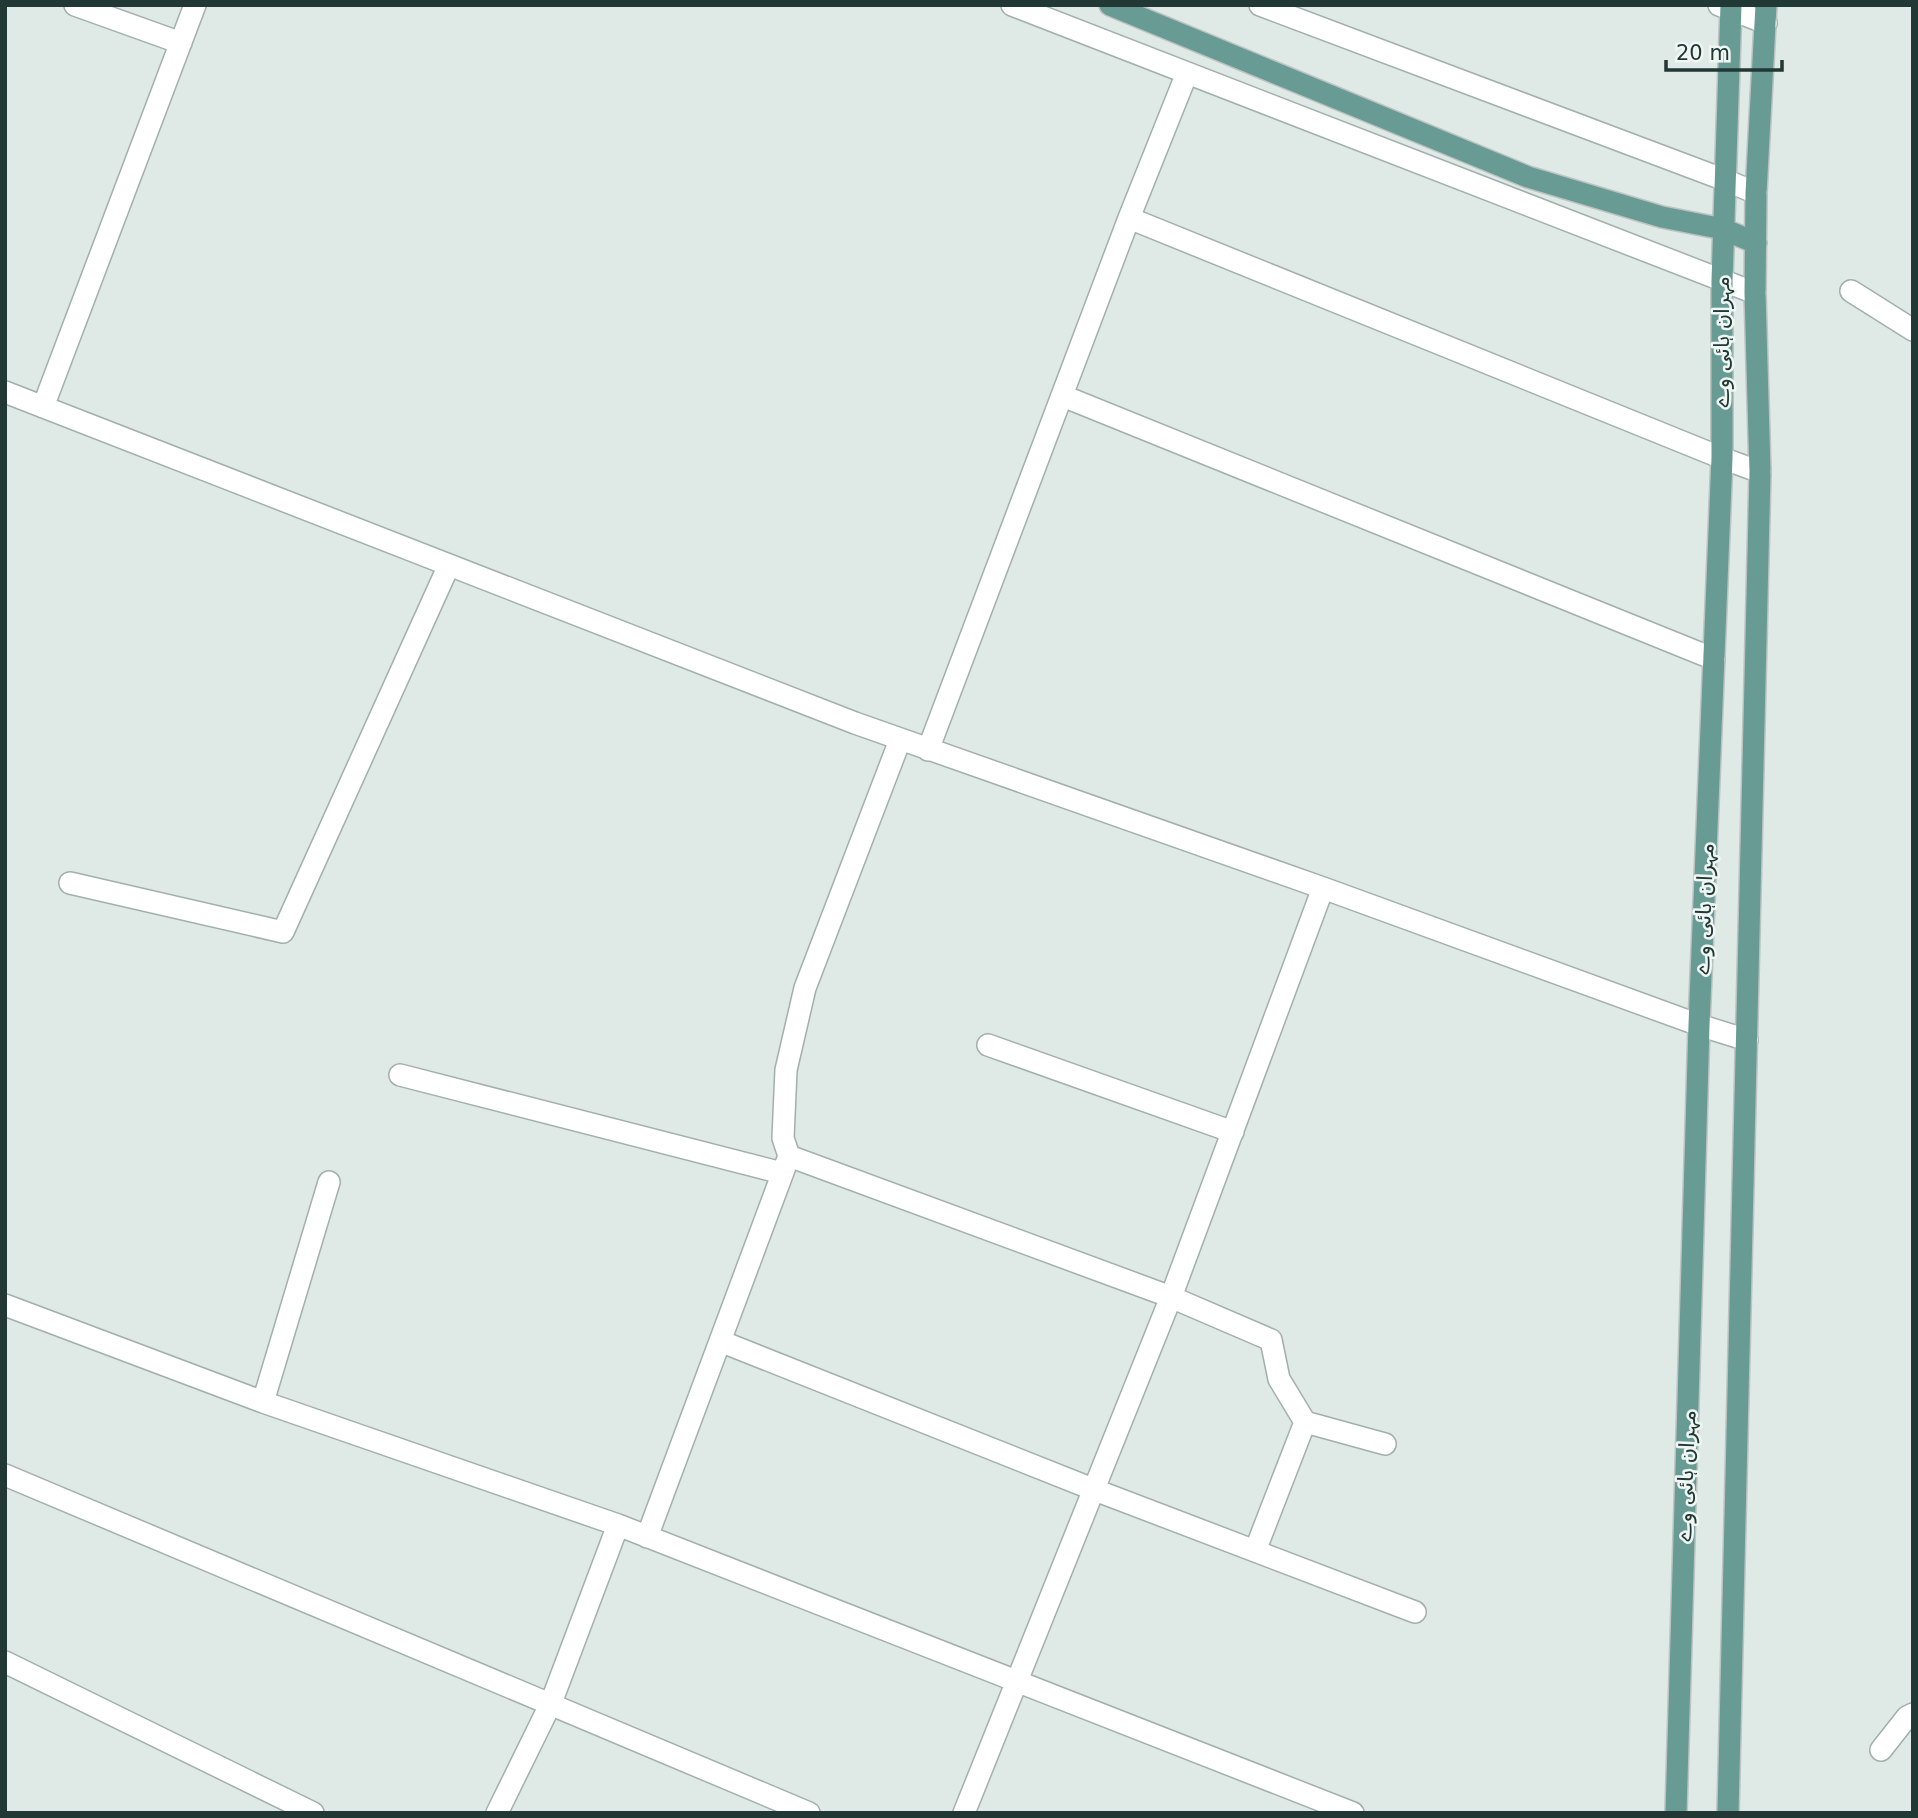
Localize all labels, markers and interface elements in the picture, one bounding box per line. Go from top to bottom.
scale bar [1666,28,1782,72]
text: 20 m [1676,41,1730,65]
street label: مہران ہائی وے [1710,276,1735,408]
street label: مہران ہائی وے [1690,843,1719,975]
street label: مہران ہائی وے [1672,1410,1701,1542]

